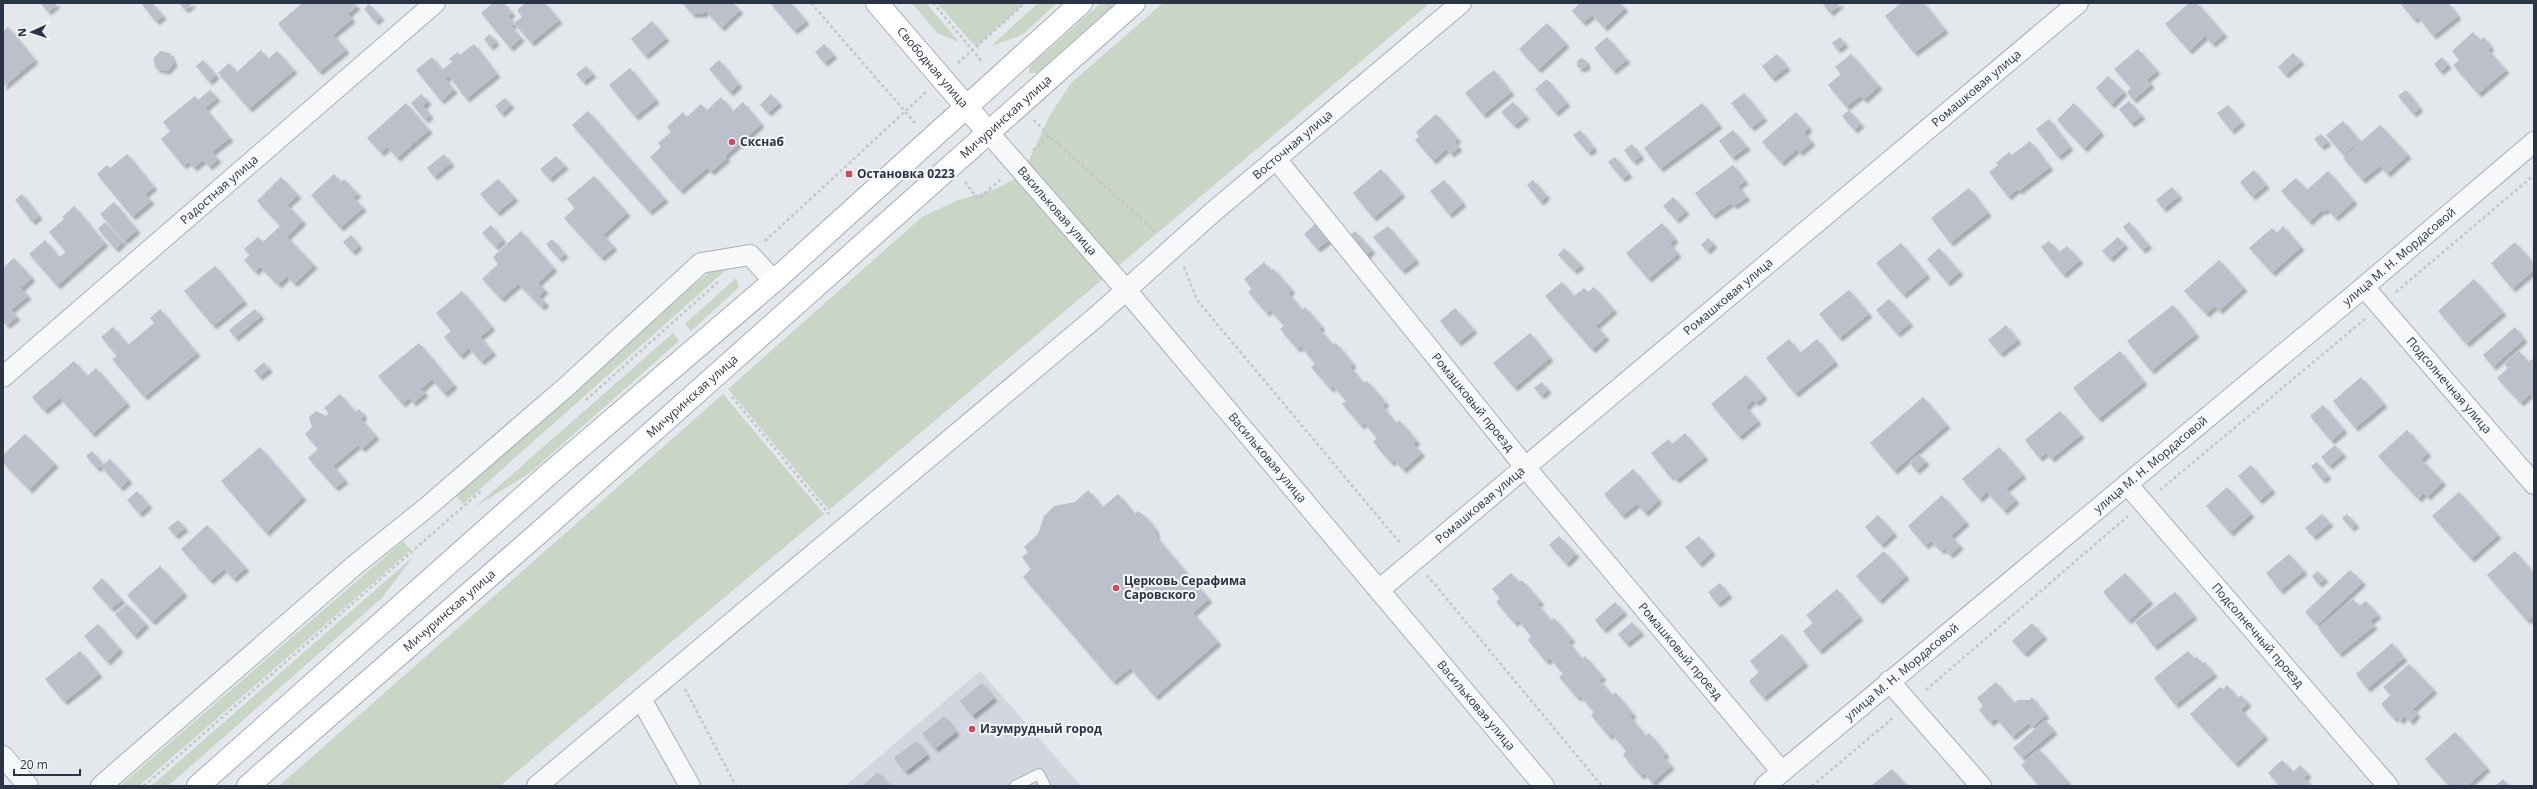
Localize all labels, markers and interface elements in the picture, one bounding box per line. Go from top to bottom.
north arrow [12,12,52,52]
street label: Свободная улица [893,23,972,111]
text: N [14,28,29,37]
street label: Ромашковая улица [1928,45,2024,131]
street label: Мичуринская улица [956,71,1055,162]
street label: Восточная улица [1249,106,1336,183]
place label: Скснаб [740,133,784,150]
marker: Скснаб [727,137,737,147]
street label: Радостная улица [176,151,262,228]
street label: Васильковая улица [1014,163,1101,259]
place label: Остановка 0223 [857,165,955,182]
marker: Остановка 0223 [844,169,854,179]
street label: улица М. Н. Мордасовой [2339,203,2459,309]
street label: Ромашковая улица [1679,254,1776,339]
street label: Подсолнечная улица [2403,333,2496,437]
street label: Ромашковый проезд [1428,349,1518,455]
street label: Мичуринская улица [642,351,741,441]
street label: Васильковая улица [1225,409,1311,506]
street label: улица М. Н. Мордасовой [2090,412,2211,517]
street label: Ромашковая улица [1431,462,1528,547]
street label: Мичуринская улица [399,565,499,655]
place label: Церковь Серафима Саровского [1124,572,1246,603]
street label: Подсолнечный проезд [2208,579,2308,691]
marker: Церковь Серафима Саровского [1111,583,1121,593]
street label: Ромашковый проезд [1635,599,1727,703]
street label: улица М. Н. Мордасовой [1841,619,1962,724]
street label: Васильковая улица [1433,656,1519,754]
place label: Изумрудный город [980,720,1102,737]
marker: Изумрудный город [967,724,977,734]
scale bar [14,751,80,777]
text: 20 m [20,756,48,773]

